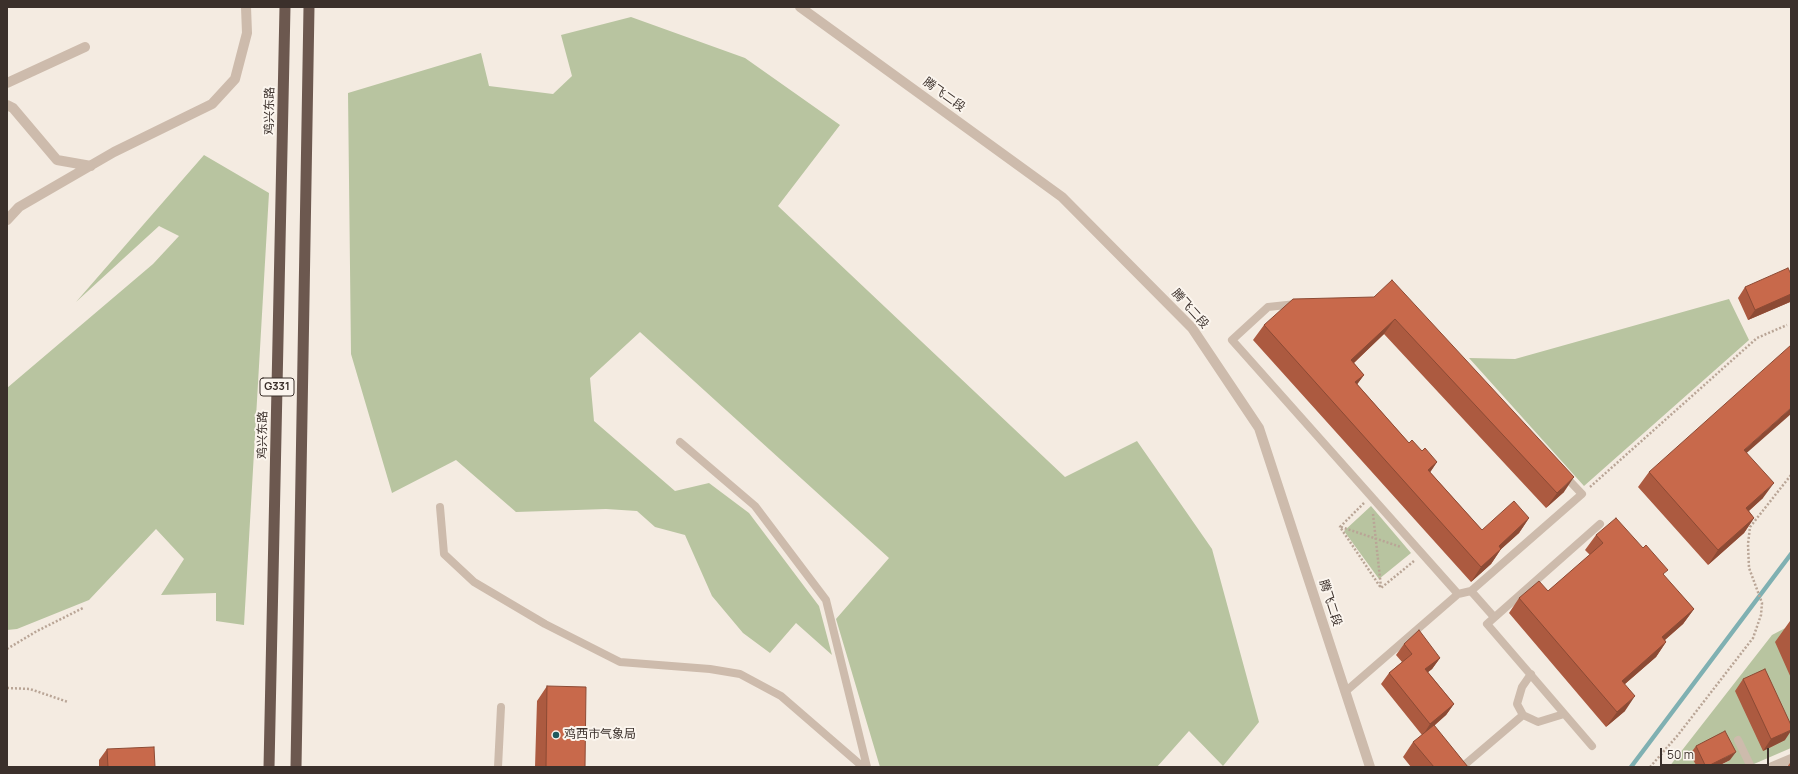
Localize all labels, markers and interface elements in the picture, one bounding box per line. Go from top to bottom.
street label: 腾飞二段 [920,75,968,115]
street label: 鸡兴东路 [262,87,278,135]
street label: 腾飞二段 [1169,286,1211,332]
road number: G331 [260,378,294,396]
street label: 鸡兴东路 [255,411,271,459]
street label: 腾飞二段 [1316,578,1344,628]
place label: 鸡西市气象局 [564,728,636,742]
marker: 鸡西市气象局 [551,730,561,740]
scale bar [1662,740,1771,766]
text: 50 m [1667,746,1694,763]

